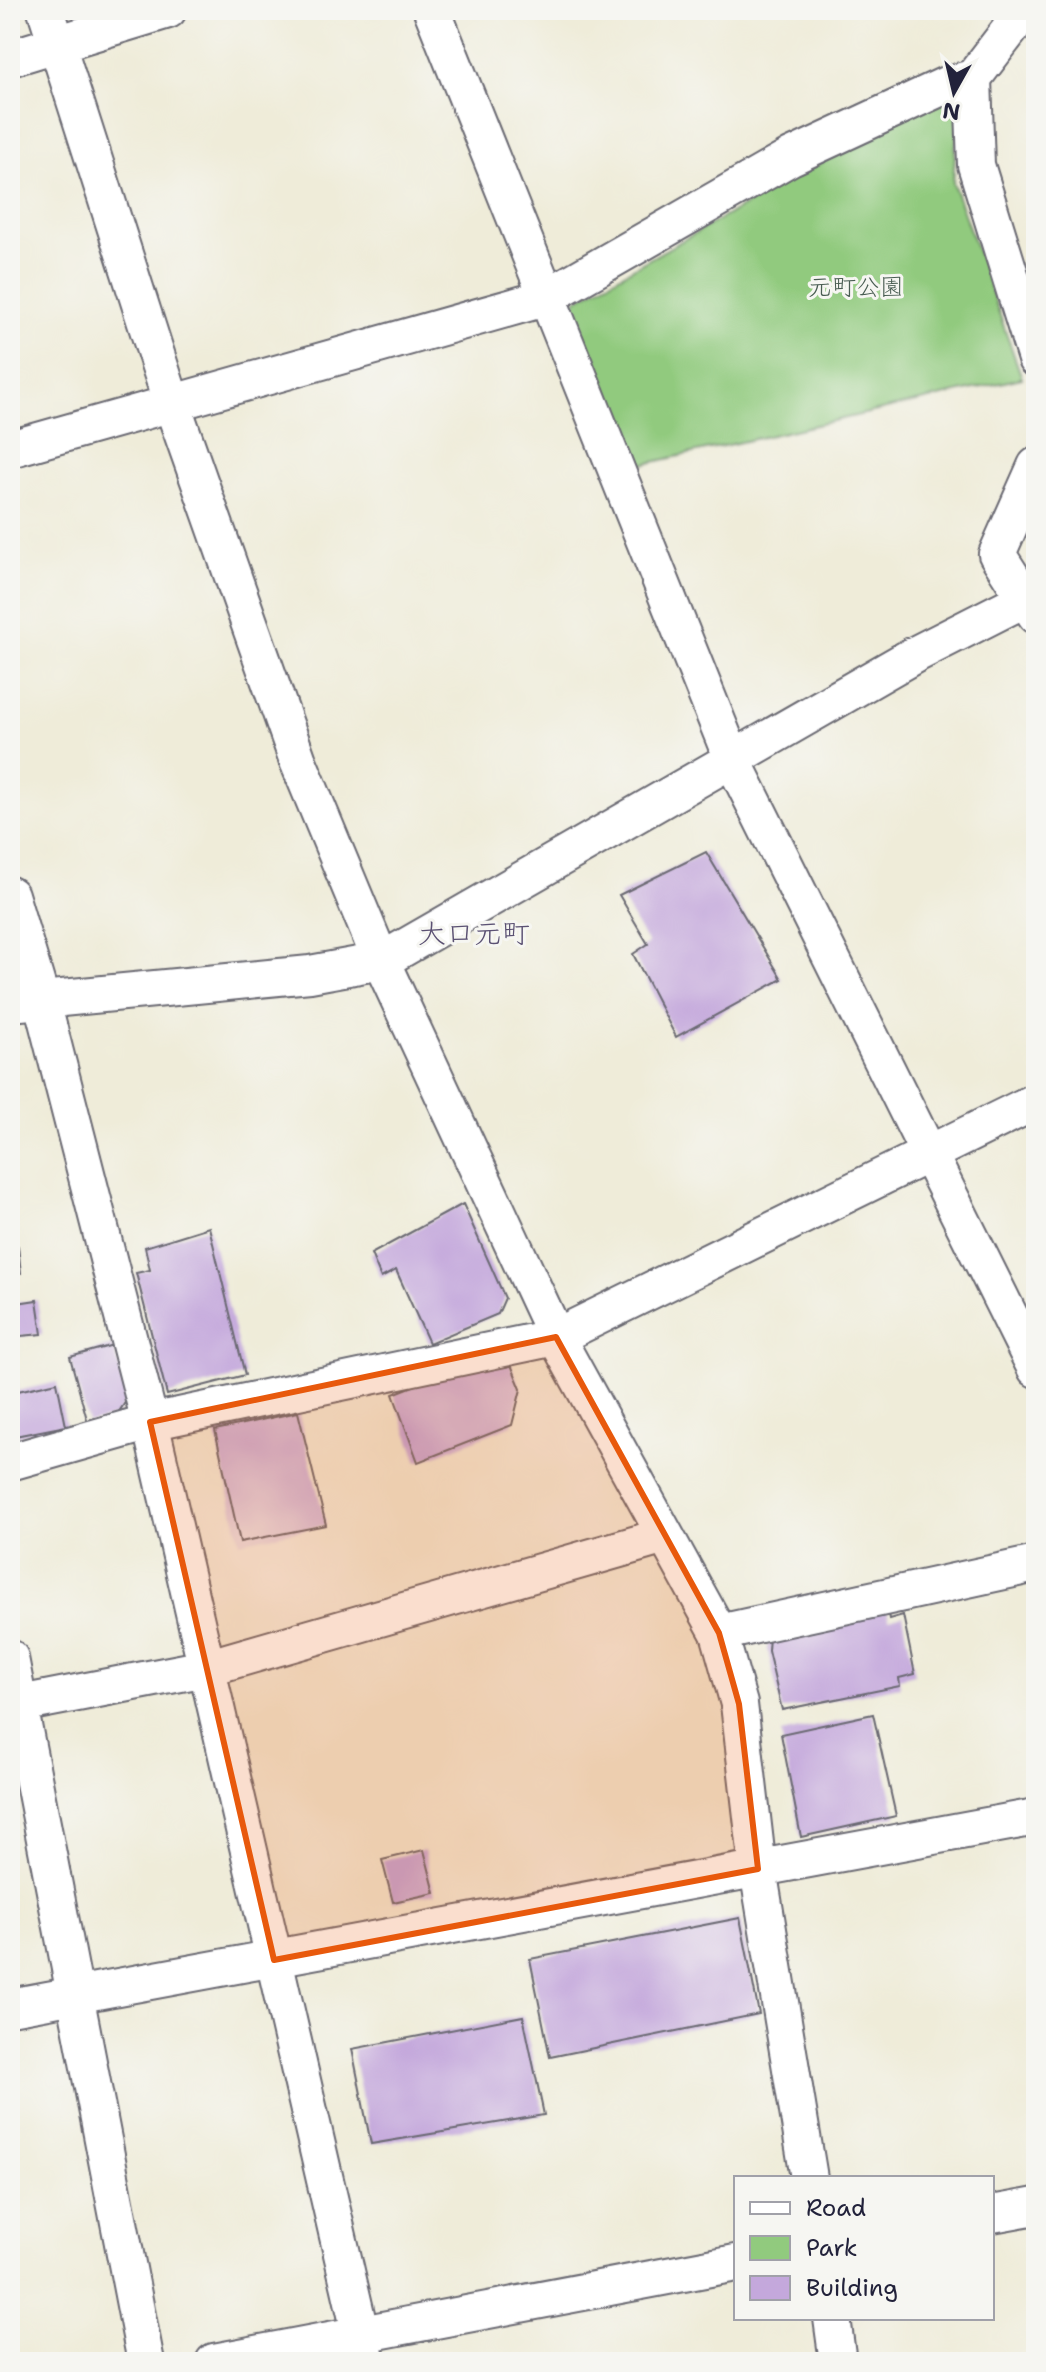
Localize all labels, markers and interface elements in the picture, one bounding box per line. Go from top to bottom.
north arrow [914,52,994,132]
text: N [941,96,962,127]
park label: 元町公園 [808,271,904,303]
district label: 大口元町 [418,914,530,952]
legend [734,2176,994,2320]
text: Road [806,2192,866,2224]
text: Park [806,2232,858,2264]
text: Building [806,2272,898,2304]

